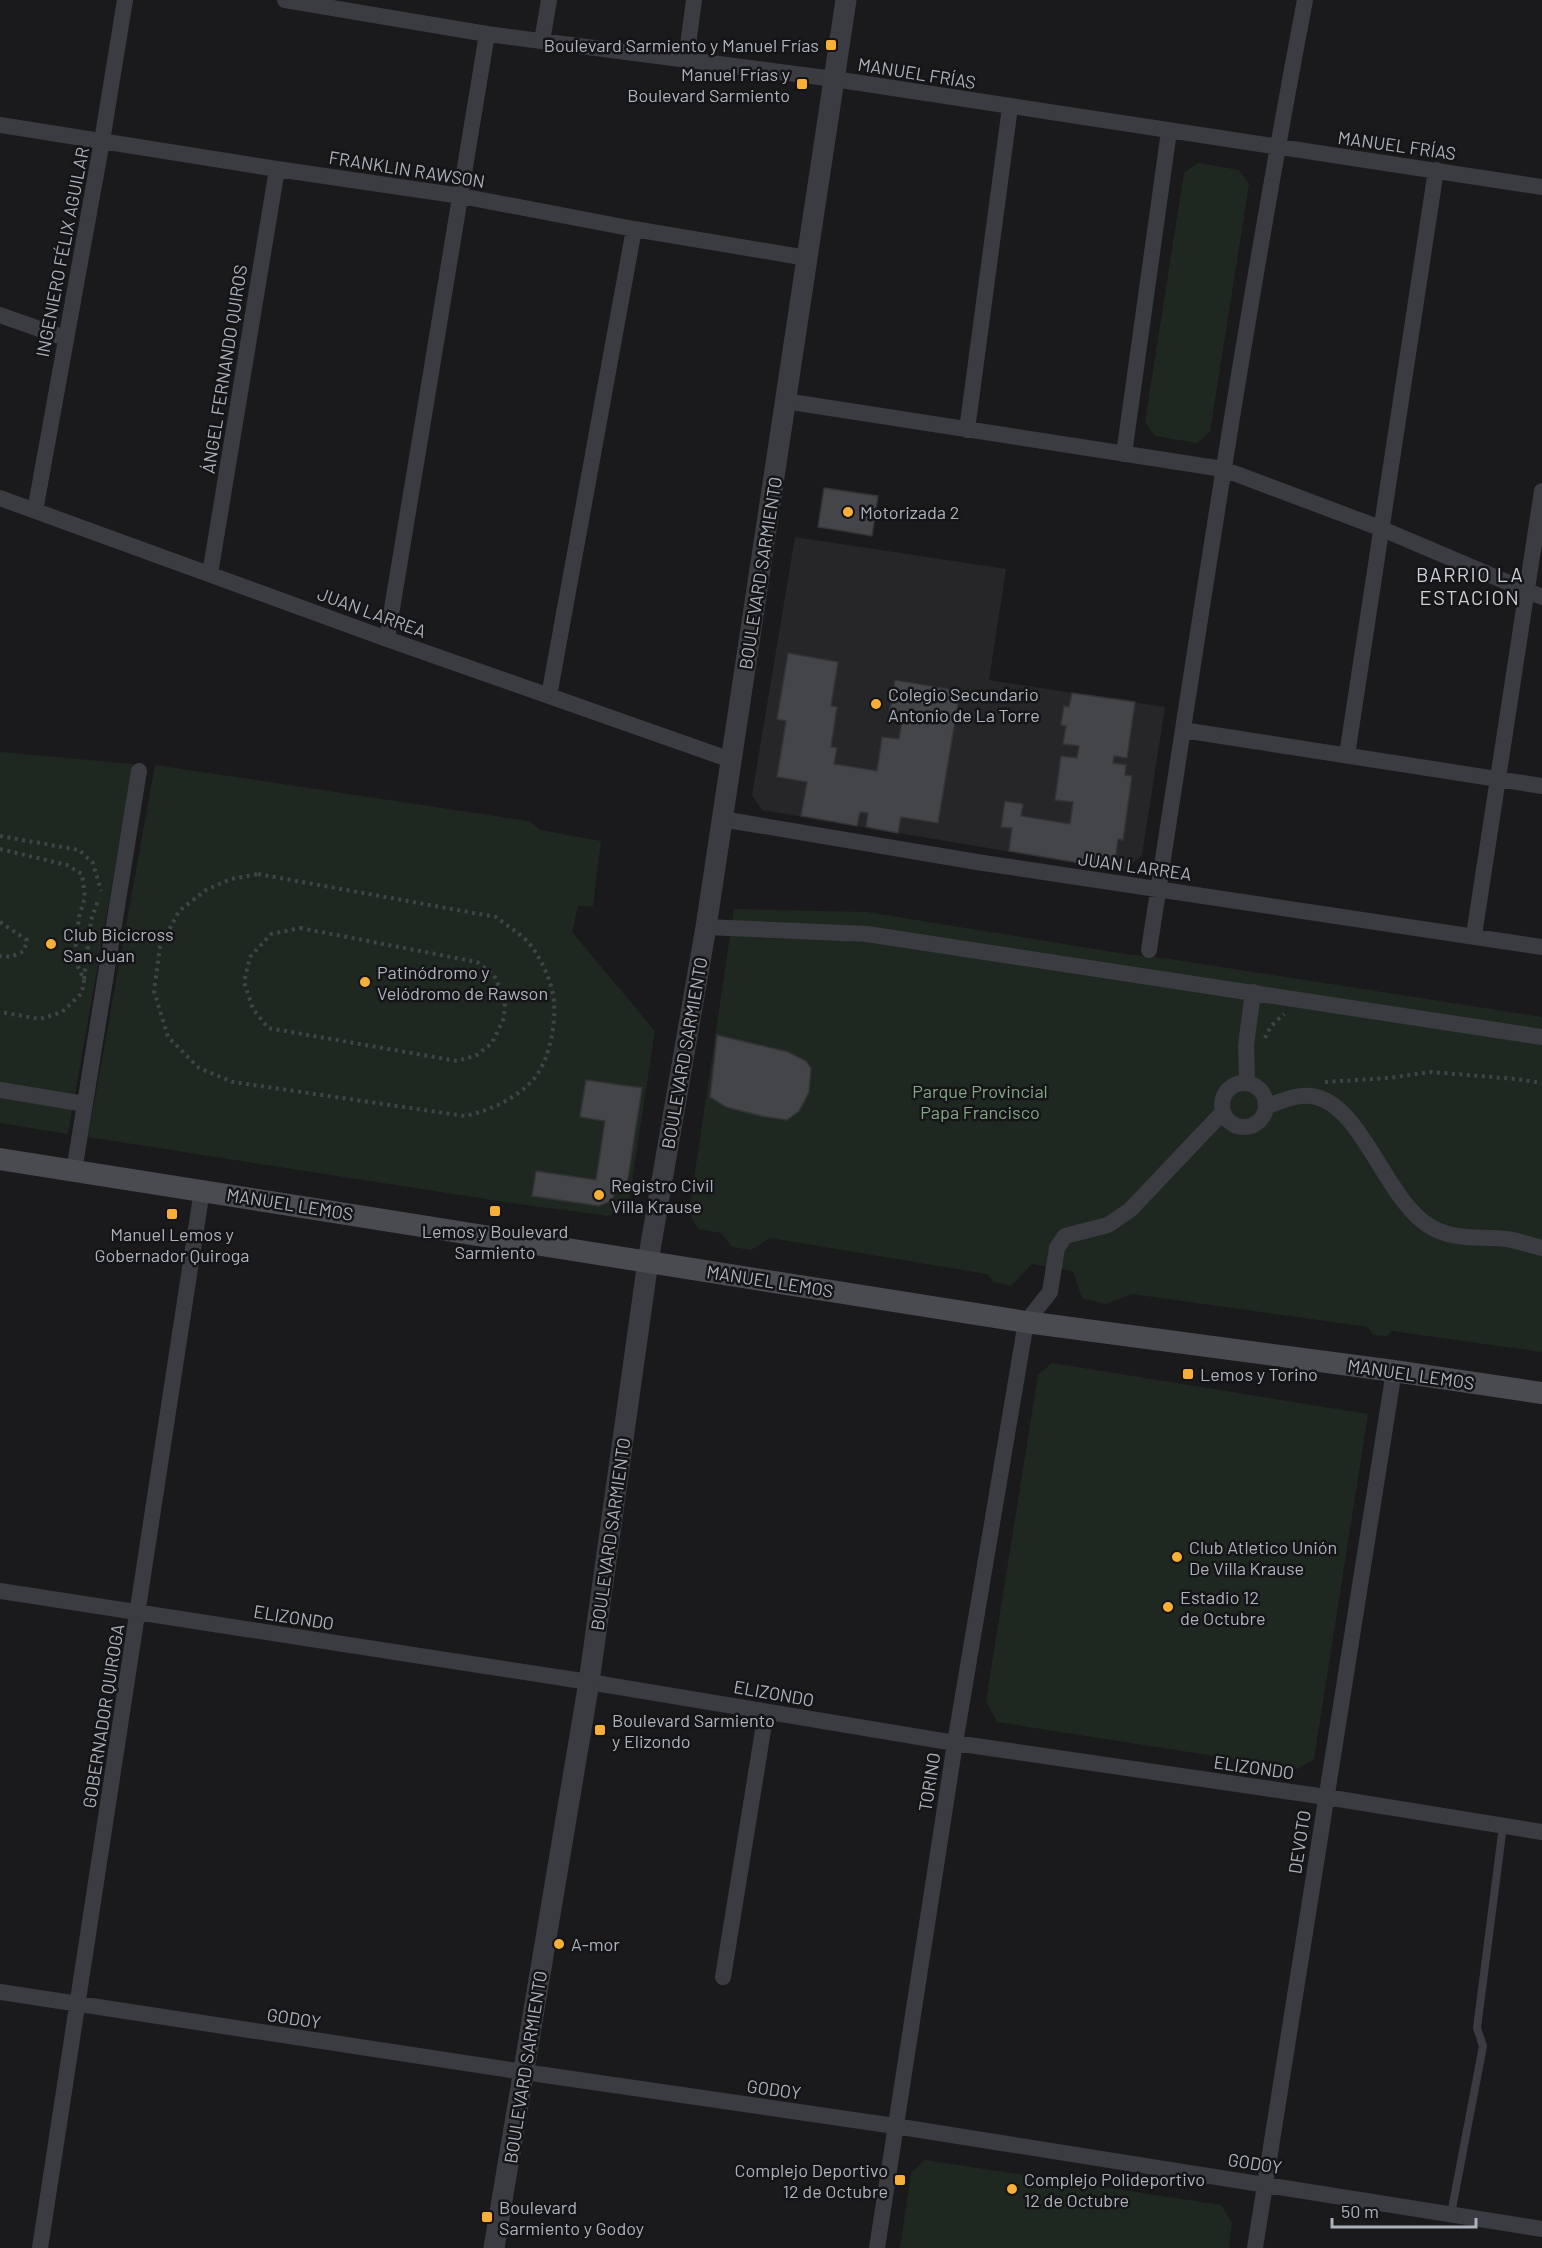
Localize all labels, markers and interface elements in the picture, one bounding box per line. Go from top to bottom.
place label: Boulevard Sarmiento y Manuel Frías [544,34,819,56]
marker: Boulevard Sarmiento y Manuel Frías [824,38,838,52]
street label: MANUEL FRÍAS [856,53,978,93]
place label: Manuel Frías y Boulevard Sarmiento [627,63,790,106]
marker: Manuel Frías y Boulevard Sarmiento [795,77,809,91]
street label: MANUEL FRÍAS [1337,126,1457,164]
street label: INGENIERO FÉLIX AGUILAR [31,145,93,359]
street label: FRANKLIN RAWSON [327,146,487,192]
street label: ÁNGEL FERNANDO QUIROS [197,263,251,475]
street label: BOULEVARD SARMIENTO [734,475,786,671]
place label: Motorizada 2 [860,501,959,523]
marker: Motorizada 2 [841,505,855,519]
district label: BARRIO LA ESTACION [1416,562,1524,609]
street label: JUAN LARREA [315,582,430,642]
place label: Colegio Secundario Antonio de La Torre [888,683,1040,726]
marker: Colegio Secundario Antonio de La Torre [869,697,883,711]
street label: JUAN LARREA [1077,847,1193,885]
place label: Club Bicicross San Juan [63,923,174,966]
marker: Club Bicicross San Juan [44,937,58,951]
street label: BOULEVARD SARMIENTO [656,955,712,1151]
place label: Patinódromo y Velódromo de Rawson [377,961,548,1004]
marker: Patinódromo y Velódromo de Rawson [358,975,372,989]
park label: Parque Provincial Papa Francisco [912,1080,1048,1123]
place label: Registro Civil Villa Krause [611,1174,714,1217]
street label: MANUEL LEMOS [225,1183,355,1225]
marker: Registro Civil Villa Krause [592,1188,606,1202]
marker: Lemos y Boulevard Sarmiento [488,1204,502,1218]
marker: Manuel Lemos y Gobernador Quiroga [165,1207,179,1221]
place label: Lemos y Boulevard Sarmiento [422,1220,568,1263]
place label: Manuel Lemos y Gobernador Quiroga [94,1223,250,1266]
street label: MANUEL LEMOS [705,1260,835,1302]
street label: MANUEL LEMOS [1346,1354,1476,1394]
place label: Lemos y Torino [1200,1363,1318,1385]
marker: Lemos y Torino [1181,1367,1195,1381]
street label: BOULEVARD SARMIENTO [586,1436,634,1632]
place label: Club Atletico Unión De Villa Krause [1189,1536,1337,1579]
marker: Club Atletico Unión De Villa Krause [1170,1550,1184,1564]
place label: Estadio 12 de Octubre [1180,1586,1266,1629]
street label: ELIZONDO [252,1600,336,1634]
marker: Estadio 12 de Octubre [1161,1600,1175,1614]
street label: GOBERNADOR QUIROGA [78,1622,128,1810]
street label: ELIZONDO [732,1675,816,1711]
place label: Boulevard Sarmiento y Elizondo [612,1709,775,1752]
marker: Boulevard Sarmiento y Elizondo [593,1723,607,1737]
street label: ELIZONDO [1212,1750,1296,1784]
street label: TORINO [913,1751,945,1813]
street label: DEVOTO [1283,1809,1315,1875]
place label: A-mor [571,1933,620,1955]
marker: A-mor [552,1937,566,1951]
street label: BOULEVARD SARMIENTO [499,1969,551,2165]
street label: GODOY [265,2003,323,2033]
street label: GODOY [745,2074,803,2104]
street label: GODOY [1226,2148,1284,2178]
place label: Complejo Deportivo 12 de Octubre [735,2159,888,2202]
place label: Complejo Polideportivo 12 de Octubre [1024,2168,1205,2211]
marker: Complejo Deportivo 12 de Octubre [893,2173,907,2187]
marker: Complejo Polideportivo 12 de Octubre [1005,2182,1019,2196]
scale bar [1332,2191,1476,2229]
place label: Boulevard Sarmiento y Godoy [499,2196,644,2239]
text: 50 m [1341,2200,1379,2222]
marker: Boulevard Sarmiento y Godoy [480,2210,494,2224]

